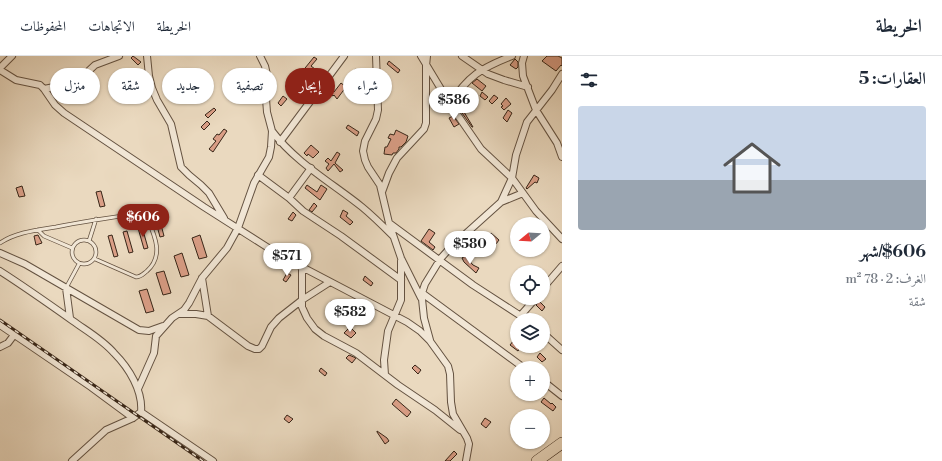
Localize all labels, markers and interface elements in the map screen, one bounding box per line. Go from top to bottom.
text: الخريطة [876,14,922,38]
text: المحفوظات [20,18,66,36]
text: الاتجاهات [88,18,135,36]
text: الخريطة [157,18,191,36]
chip: منزل [50,68,100,104]
chip: شقة [108,68,154,104]
chip: جديد [162,68,214,104]
chip: تصفية [222,68,277,104]
chip: إيجار [285,68,335,104]
chip: شراء [343,68,392,104]
text: العقارات: 5 [859,68,926,90]
icon: filters [578,69,600,91]
pin: $586 [430,87,478,121]
text: $586 [438,92,470,108]
icon: home [716,132,788,204]
pin: $606 [119,204,167,238]
text: $606 [126,209,160,225]
north arrow [510,217,550,257]
map controls [510,217,550,449]
pin: $580 [446,231,494,265]
text: $580 [453,236,487,252]
text: $606/شهر [859,241,926,263]
pin: $571 [263,243,311,277]
text: $571 [272,248,302,264]
button: locate [510,265,550,305]
text: الغرف: 2 · 78 m² [845,271,926,287]
text: شقة [909,294,926,310]
pin: $582 [326,299,374,333]
text: $582 [334,304,366,320]
button: layers [510,313,550,353]
button: + [510,361,550,401]
button: − [510,409,550,449]

